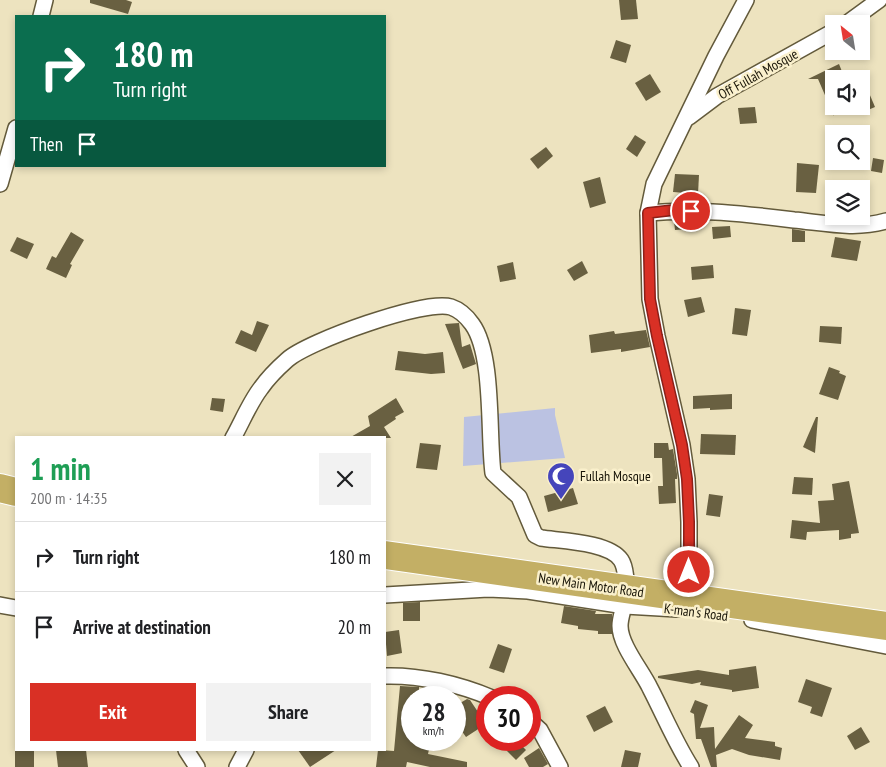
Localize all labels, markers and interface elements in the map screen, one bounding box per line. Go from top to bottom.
north arrow [825,15,870,60]
map controls [825,15,870,225]
text: 180 m [113,31,194,77]
icon: right [30,35,95,100]
street label: Off Fullah Mosque [715,45,801,103]
button: sound [825,70,870,115]
text: Turn right [113,75,187,103]
button: search [825,125,870,170]
icon: arrive [73,130,101,158]
text: Then [30,132,63,156]
button: layers [825,180,870,225]
pin [670,190,712,232]
icon: arrive [677,197,705,225]
text: 1 min [30,449,91,488]
button: close [319,453,371,505]
mosque icon: Fullah Mosque [546,461,576,500]
place label: Fullah Mosque [580,467,651,485]
text: 200 m · 14:35 [30,488,108,508]
icon: right [30,543,58,571]
text: Turn right [73,545,139,569]
text: 180 m [329,545,371,569]
position arrow [662,545,714,597]
street label: New Main Motor Road [537,569,645,601]
street label: K-man's Road [663,599,729,625]
icon: arrive [30,613,58,641]
text: Arrive at destination [73,615,211,639]
text: 20 m [338,615,371,639]
button: Exit [30,683,196,741]
button: Share [206,683,371,741]
speed limit sign: 30 [476,686,541,751]
text: 28 [422,696,445,728]
text: km/h [423,723,444,738]

